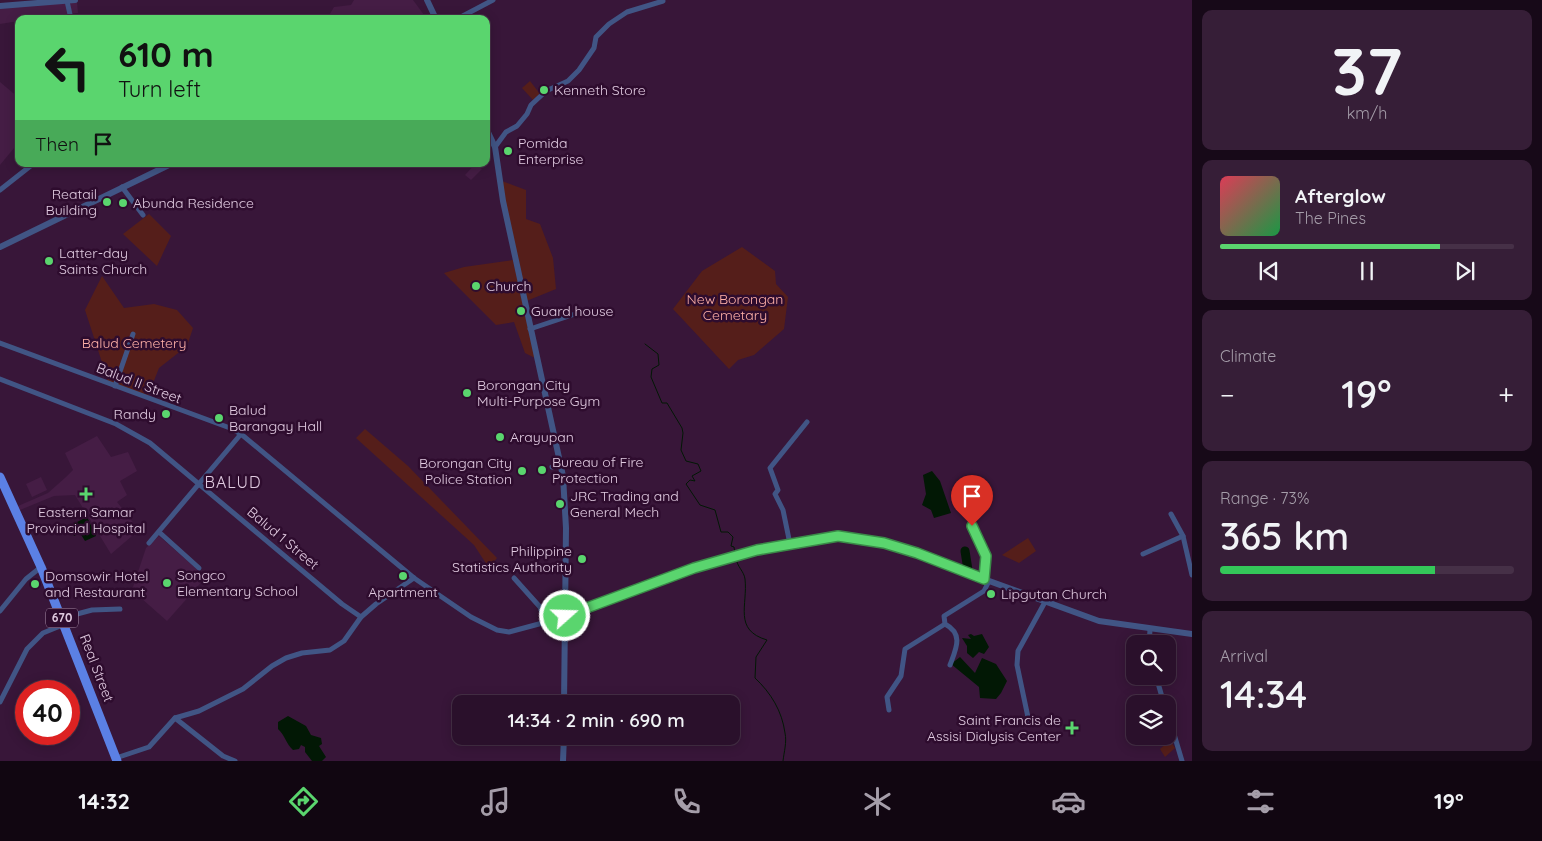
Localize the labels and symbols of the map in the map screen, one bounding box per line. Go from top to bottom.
place label: Kenneth Store [554,81,646,99]
marker: Kenneth Store [538,84,550,96]
place label: Pomida Enterprise [518,134,583,168]
marker: Pomida Enterprise [502,145,514,157]
place label: Reatail Building [46,185,97,219]
place label: Abunda Residence [133,194,254,212]
marker: Reatail Building [101,196,113,208]
marker: Abunda Residence [117,197,129,209]
place label: Latter-day Saints Church [59,244,147,278]
marker: Latter-day Saints Church [43,255,55,267]
place label: Church [486,277,531,295]
marker: Church [470,280,482,292]
park label: New Borongan Cemetary [687,290,783,324]
place label: Guard house [531,302,614,320]
marker: Guard house [515,305,527,317]
park label: Balud Cemetery [82,334,186,352]
street label: Balud II Street [94,358,185,408]
place label: Borongan City Multi-Purpose Gym [477,376,600,410]
marker: Borongan City Multi-Purpose Gym [461,387,473,399]
place label: Balud Barangay Hall [229,401,322,435]
place label: Randy [114,405,156,423]
marker: Randy [160,408,172,420]
marker: Balud Barangay Hall [213,412,225,424]
place label: Arayupan [510,428,574,446]
marker: Arayupan [494,431,506,443]
place label: Bureau of Fire Protection [552,453,644,487]
place label: Borongan City Police Station [419,454,512,488]
marker: Bureau of Fire Protection [536,464,548,476]
marker: Borongan City Police Station [516,465,528,477]
district label: BALUD [205,472,261,492]
pin [951,475,993,526]
marker: Eastern Samar Provincial Hospital [79,487,93,501]
place label: JRC Trading and General Mech [570,487,679,521]
marker: JRC Trading and General Mech [554,498,566,510]
place label: Eastern Samar Provincial Hospital [26,503,146,537]
street label: Balud 1 Street [243,503,323,573]
place label: Philippine Statistics Authority [452,542,572,576]
marker: Philippine Statistics Authority [576,553,588,565]
place label: Songco Elementary School [177,566,298,600]
place label: Domsowir Hotel and Restaurant [45,567,149,601]
marker: Apartment [397,570,409,582]
marker: Songco Elementary School [161,577,173,589]
marker: Domsowir Hotel and Restaurant [29,578,41,590]
place label: Apartment [368,583,438,601]
place label: Lipgutan Church [1001,585,1107,603]
marker: Lipgutan Church [985,588,997,600]
position arrow [538,589,590,641]
road number: 670 [46,608,78,628]
street label: Real Street [76,632,118,705]
speed limit sign: 40 [15,680,80,745]
place label: Saint Francis de Assisi Dialysis Center [927,711,1062,745]
marker: Saint Francis de Assisi Dialysis Center [1065,721,1079,735]

